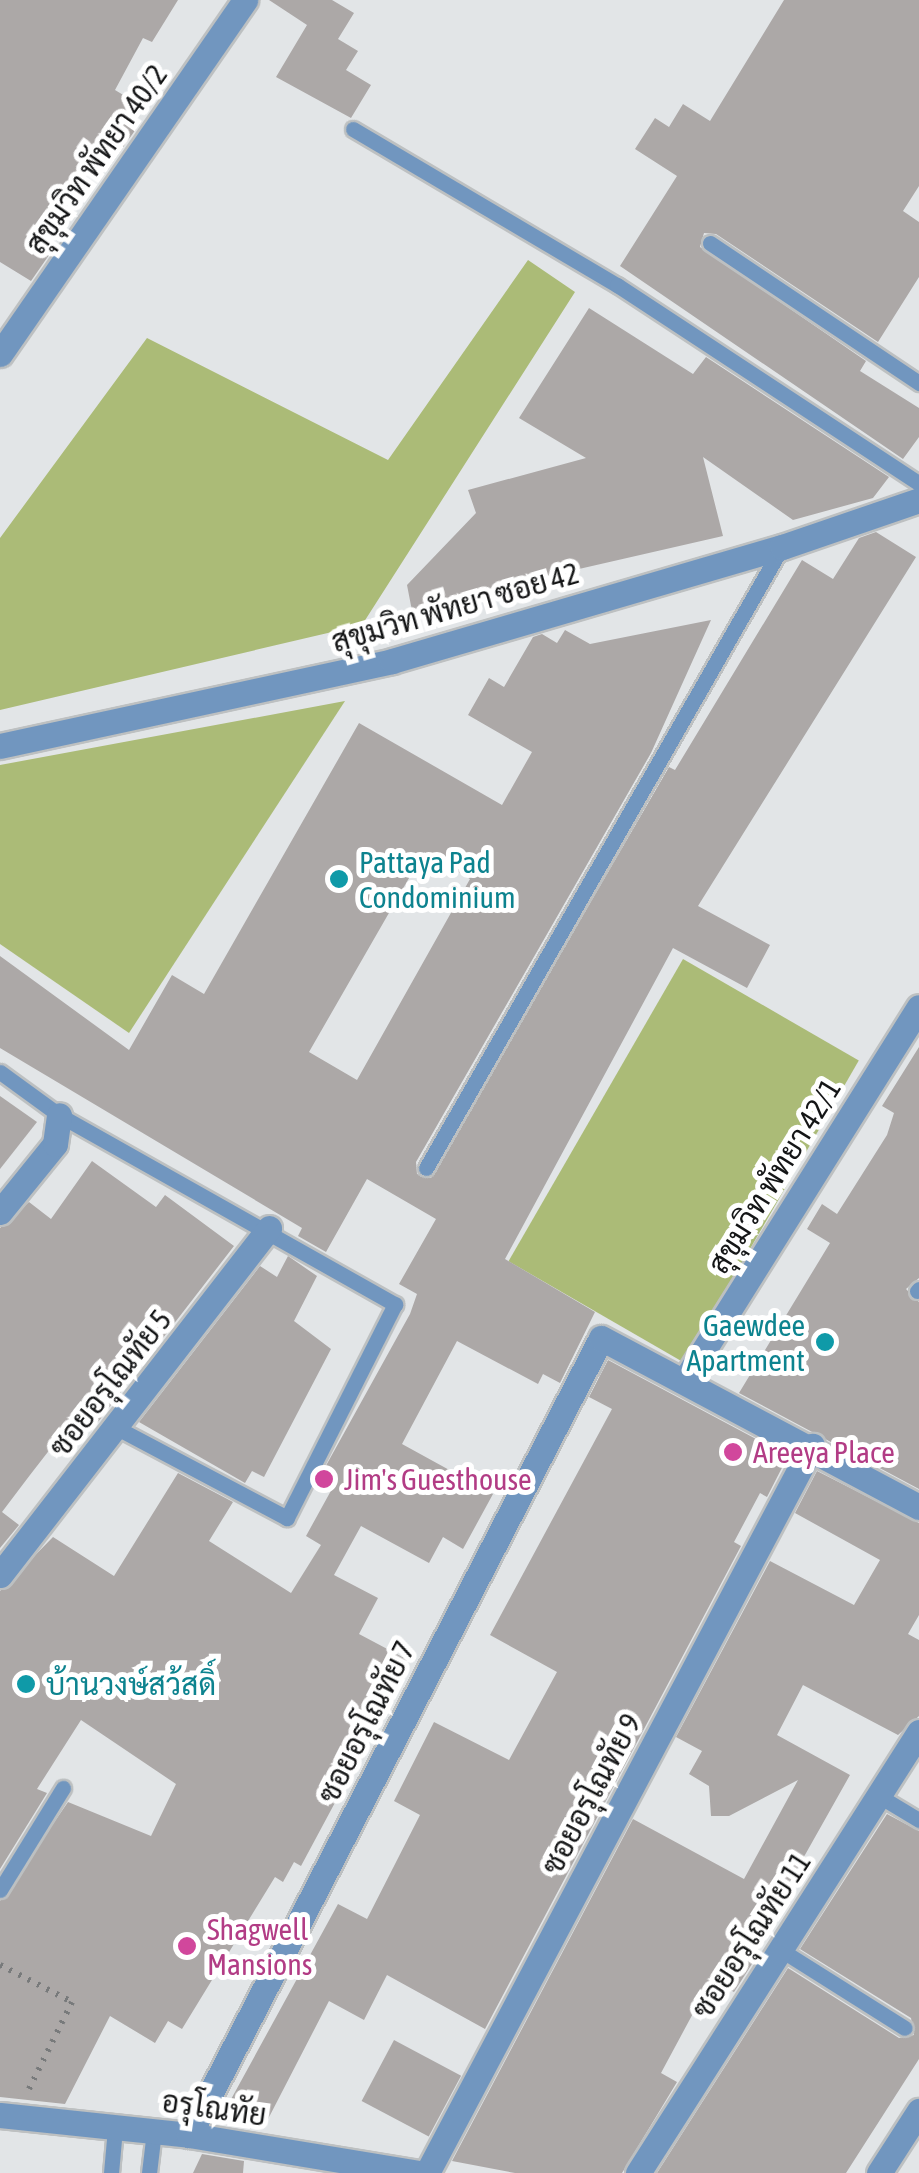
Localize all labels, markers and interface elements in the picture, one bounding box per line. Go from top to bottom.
street label: สุขุมวิท พัทยา 40/2 [17,58,175,260]
street label: สุขุมวิท พัทยา ซอย 42 [327,554,583,660]
place label: Pattaya Pad Condominium [359,844,516,914]
marker: Pattaya Pad Condominium [328,868,350,890]
street label: สุขุมวิท พัทยา 42/1 [700,1072,848,1280]
street label: ซอยอรุโณทัย 5 [41,1302,179,1464]
place label: Gaewdee Apartment [687,1307,805,1378]
marker: Gaewdee Apartment [814,1331,836,1353]
place label: Areeya Place [753,1434,895,1470]
marker: Areeya Place [722,1441,744,1463]
place label: Jim's Guesthouse [344,1461,532,1497]
marker: Jim's Guesthouse [313,1468,335,1490]
street label: ซอยอรุโณทัย 7 [310,1635,422,1809]
place label: บ้านวงษ์สว้สดิ์ [46,1666,216,1702]
marker: บ้านวงษ์สว้สดิ์ [15,1673,37,1695]
street label: ซอยอรุโณทัย 9 [534,1708,648,1880]
street label: ซอยอรุโณทัย 11 [684,1845,818,2025]
place label: Shagwell Mansions [207,1911,312,1982]
marker: Shagwell Mansions [176,1935,198,1957]
street label: อรุโณทัย [159,2083,269,2133]

